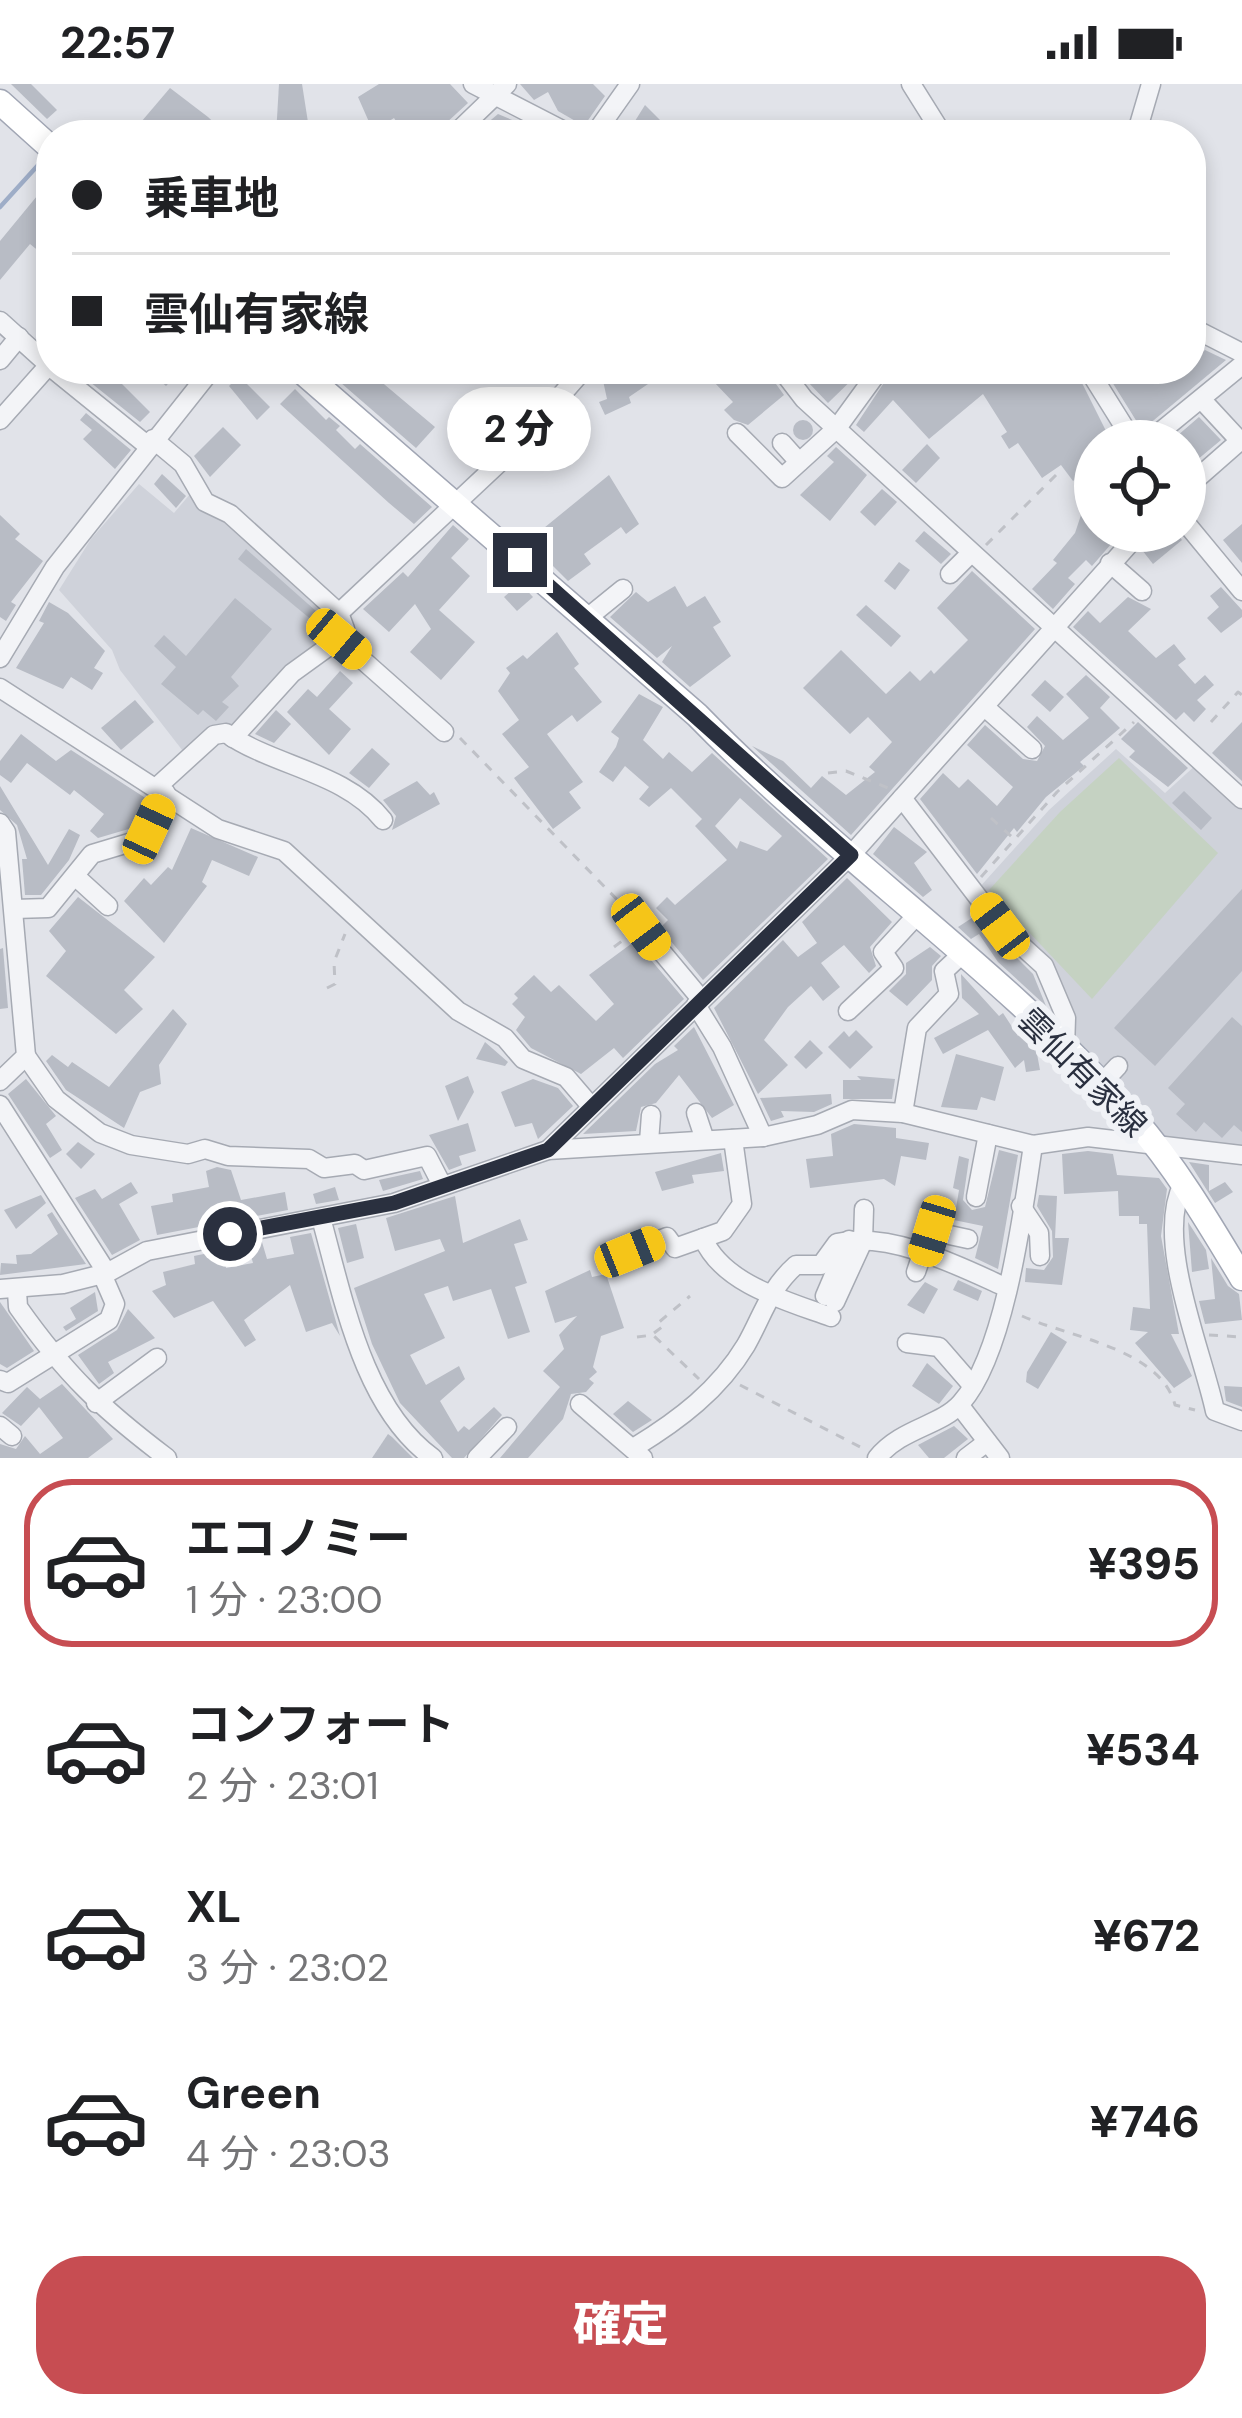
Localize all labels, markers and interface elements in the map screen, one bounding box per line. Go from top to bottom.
text: 22:57 [60,13,175,72]
text: 乗車地 [144,169,279,228]
text: 雲仙有家線 [144,285,369,344]
callout: 2 分 [448,386,592,470]
text: 2 分 [484,403,554,454]
map controls [1074,420,1206,552]
button: locate [1074,420,1206,552]
route end [493,533,547,587]
car [300,602,378,676]
car [117,789,181,869]
car [964,886,1036,966]
car [605,887,677,967]
street label: 雲仙有家線 [1009,999,1156,1146]
car [904,1191,960,1271]
route start [203,1207,257,1261]
car [590,1222,670,1282]
icon: car [42,1509,150,1617]
text: エコノミー [186,1509,411,1568]
text: ¥395 [1088,1534,1200,1593]
text: 1 分 · 23:00 [186,1574,383,1625]
icon: car [42,1695,150,1803]
text: コンフォート [186,1695,455,1754]
text: ¥534 [1086,1720,1200,1779]
text: 2 分 · 23:01 [186,1760,379,1811]
text: XL [186,1877,241,1936]
icon: car [42,1881,150,1989]
text: ¥672 [1093,1906,1200,1965]
text: 3 分 · 23:02 [186,1942,389,1993]
text: Green [186,2063,321,2122]
icon: car [42,2067,150,2175]
text: ¥746 [1090,2092,1200,2151]
text: 4 分 · 23:03 [186,2128,391,2179]
button: 確定 [36,2256,1206,2394]

